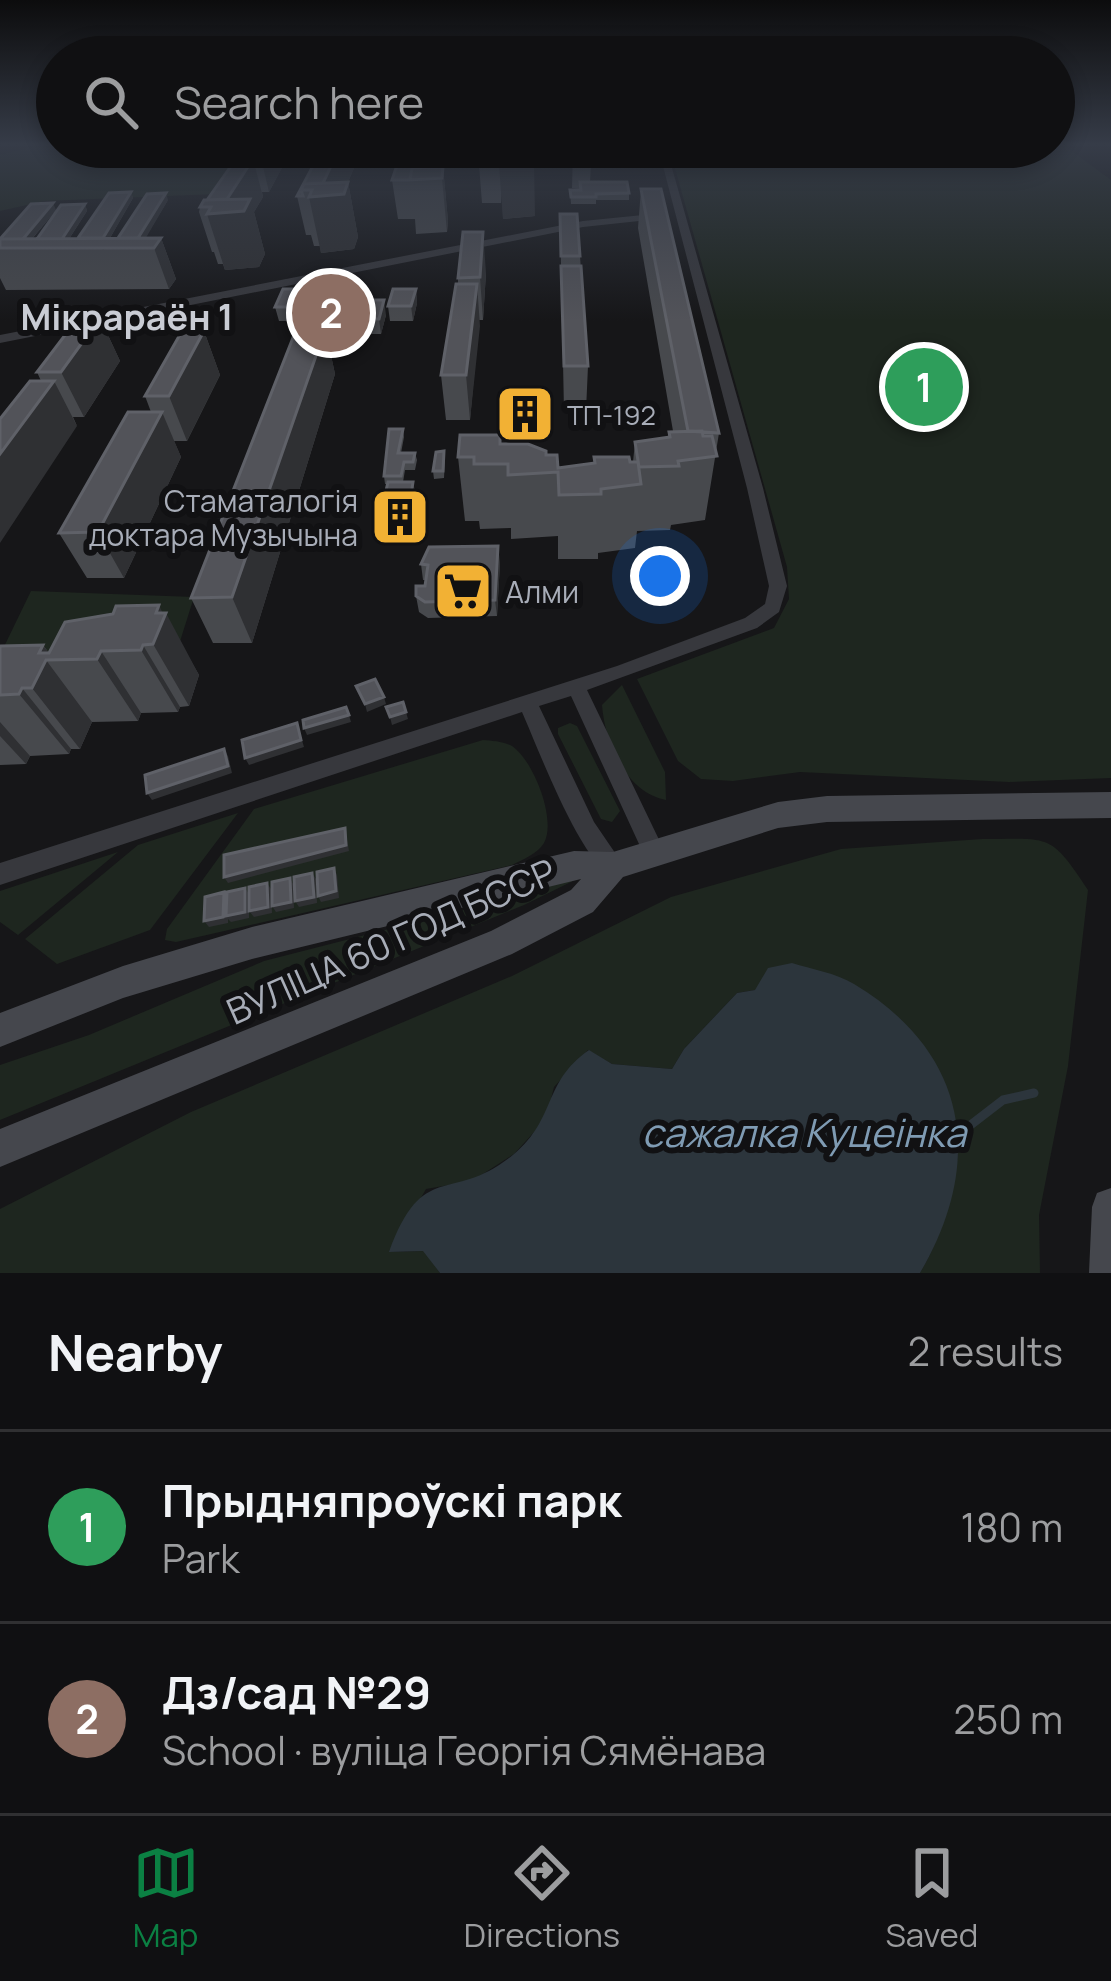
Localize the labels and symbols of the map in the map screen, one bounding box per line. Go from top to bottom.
pin: 2 [292,268,370,358]
district label: Мікрараён 1 [20,292,234,341]
pin: 1 [885,342,963,432]
building icon: ТП-192 [494,383,556,445]
place label: ТП-192 [567,396,656,433]
place label: Стаматалогія доктара Музычына [89,480,358,555]
building icon: Стаматалогія доктара Музычына [369,486,431,548]
your location [630,546,690,606]
supermarket icon: Алми [432,560,494,622]
place label: Алми [505,571,579,612]
street label: ВУЛІЦА 60 ГОД БССР [219,846,563,1036]
water label: сажалка Куцеінка [642,1105,969,1159]

